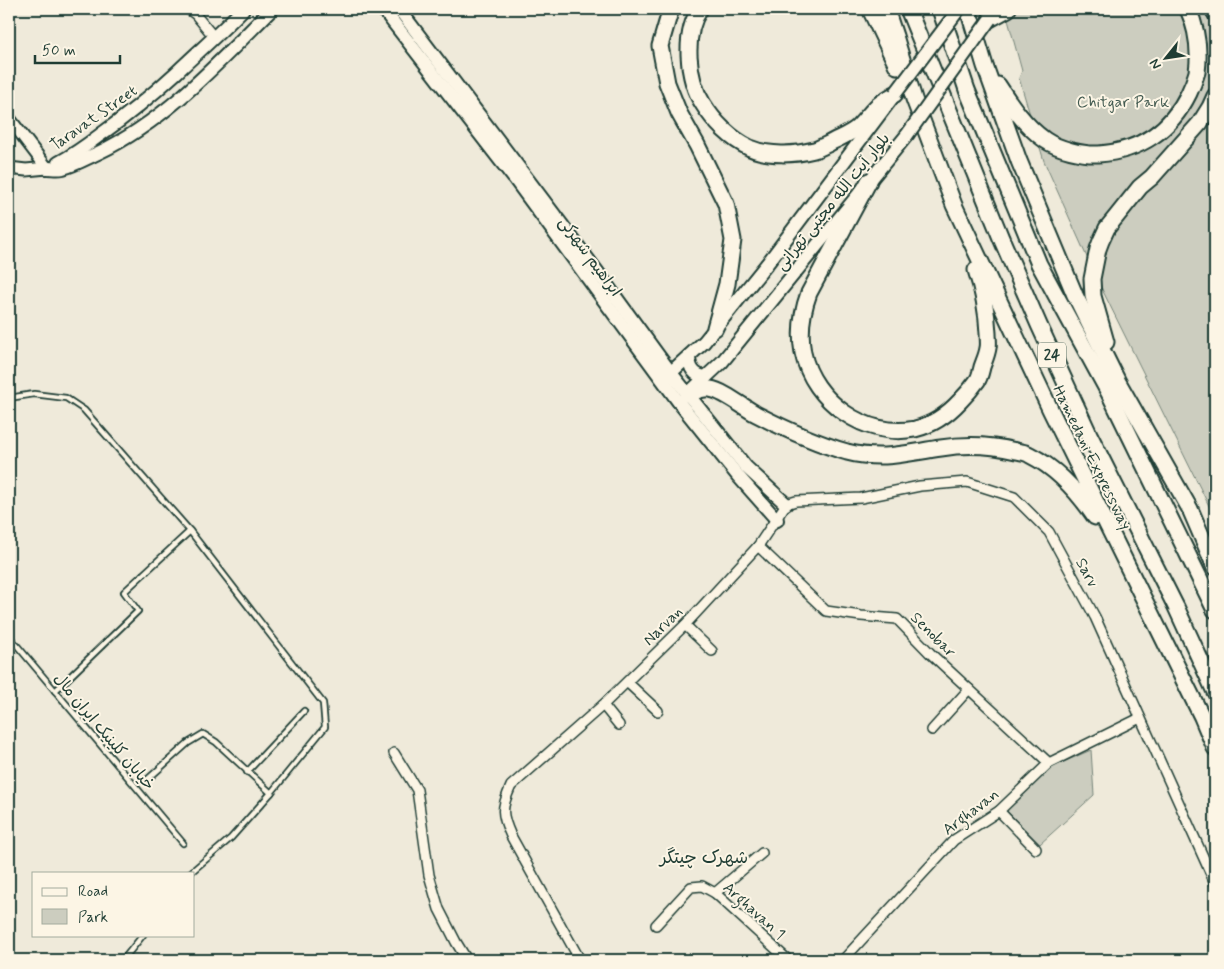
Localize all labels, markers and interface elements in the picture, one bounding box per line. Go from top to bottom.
scale bar [35,32,120,64]
north arrow [1142,32,1192,82]
text: 50 m [42,41,76,61]
text: N [1145,55,1166,73]
street label: Taravat Street [46,80,142,156]
park label: Chitgar Park [1077,92,1169,113]
street label: بلوار آیت الله مجتبی تهرانی [771,129,895,275]
street label: ابراهیم شهرکی [553,213,626,302]
road number: 24 [1038,342,1066,368]
street label: Hamedani Expressway [1047,382,1136,533]
street label: Sarv [1070,554,1103,591]
street label: Narvan [639,602,687,650]
street label: Senobar [906,608,960,663]
street label: خیابان کلینیک ایران مال [49,669,159,795]
street label: Arghavan [938,784,1004,841]
district label: شهرک چیتگر [658,846,748,870]
legend [32,872,195,936]
street label: Arghavan 1 [718,877,790,945]
text: Road [78,882,108,902]
text: Park [78,908,108,928]

